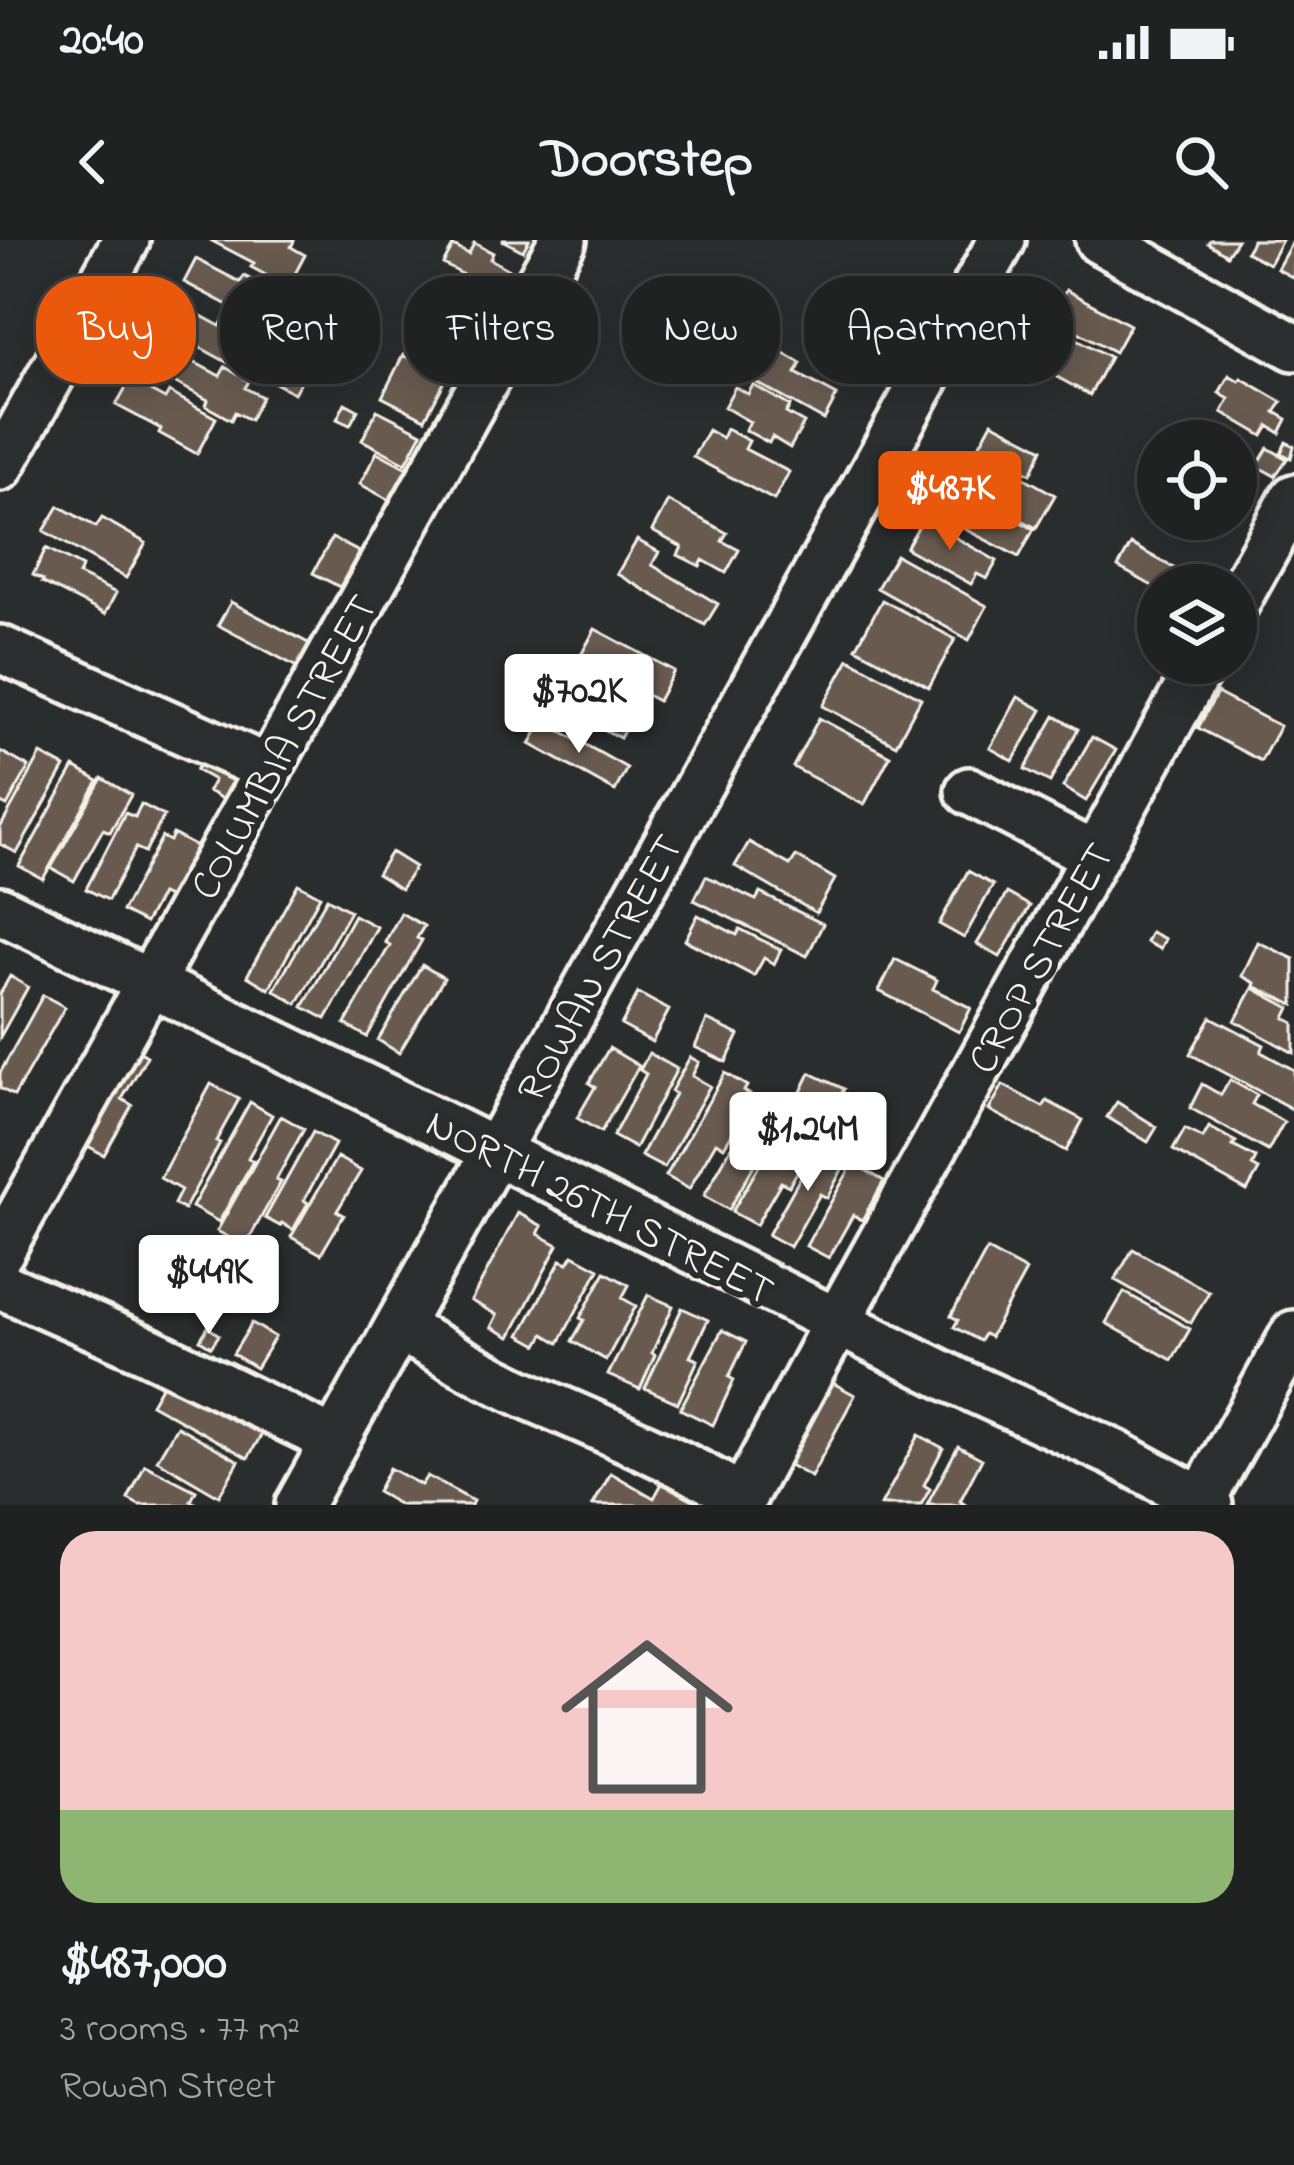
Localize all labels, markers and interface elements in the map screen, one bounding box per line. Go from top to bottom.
text: 20:40 [60,9,144,75]
text: Doorstep [541,123,753,201]
icon: back [60,129,126,195]
icon: search [1168,129,1234,195]
chip: Buy [36,276,196,384]
chip: Rent [220,276,380,384]
chip: Filters [404,276,598,384]
chip: New [622,276,780,384]
chip: Apartment [804,276,1073,384]
map controls [1137,420,1257,684]
button: locate [1137,420,1257,540]
pin: $487K [866,451,1034,553]
text: $487K [905,461,995,518]
button: layers [1137,564,1257,684]
street label: COLUMBIA STREET [177,584,395,912]
pin: $702K [495,654,663,756]
text: $702K [532,664,626,721]
street label: ROWAN STREET [503,824,701,1114]
street label: CROP STREET [954,833,1132,1086]
pin: $1.24M [710,1092,906,1194]
street label: NORTH 26TH STREET [414,1095,784,1323]
text: $1.24M [756,1102,860,1159]
pin: $449K [125,1235,293,1337]
text: $449K [166,1245,252,1302]
icon: home [539,1609,755,1825]
text: $487,000 [60,1927,227,2002]
text: 3 rooms · 77 m² [60,2002,300,2059]
text: Rowan Street [60,2059,276,2116]

